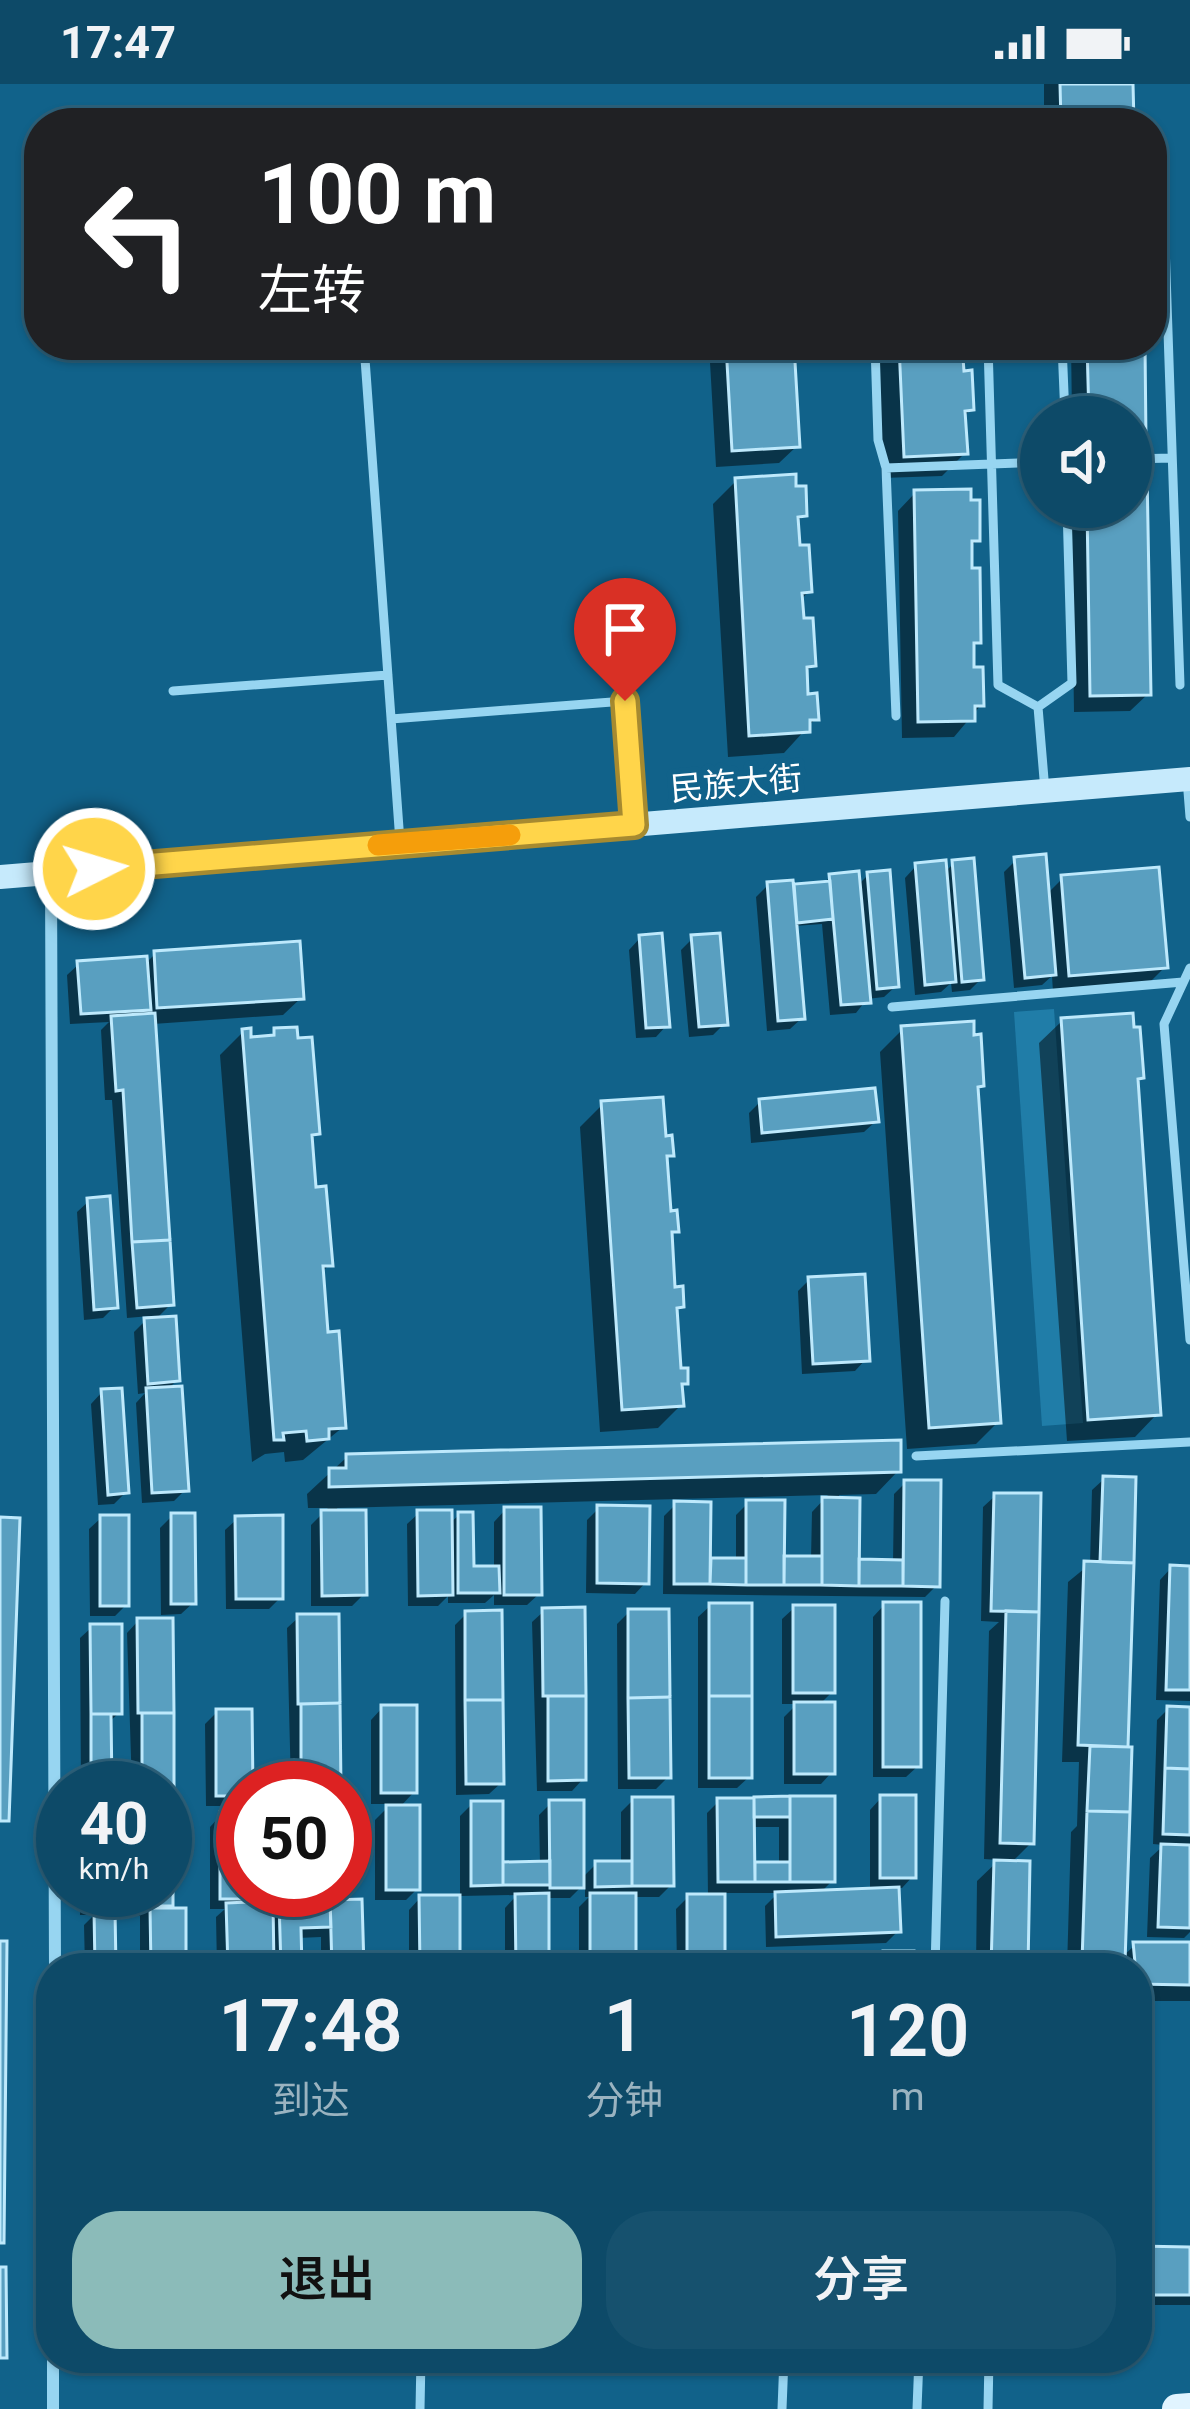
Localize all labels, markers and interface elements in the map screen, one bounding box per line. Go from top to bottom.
text: 17:47 [60,16,176,69]
text: 100 m [258,145,496,244]
icon: left [60,156,216,312]
text: 左转 [258,259,366,322]
map controls [1020,396,1152,528]
button: sound [1020,396,1152,528]
pin [574,578,676,701]
icon: arrive [592,596,658,662]
street label: 民族大街 [669,758,803,809]
position arrow [31,806,157,932]
speed limit sign: 50 [216,1761,372,1917]
text: 40 [80,1788,148,1859]
text: km/h [79,1851,149,1886]
text: 17:48 [219,1984,403,2069]
text: 1 [604,1984,645,2069]
text: 120 [846,1989,969,2074]
text: m [891,2074,925,2120]
text: 到达 [272,2078,350,2124]
text: 分钟 [585,2078,663,2124]
button: 退出 [72,2211,582,2349]
button: 分享 [606,2211,1116,2349]

